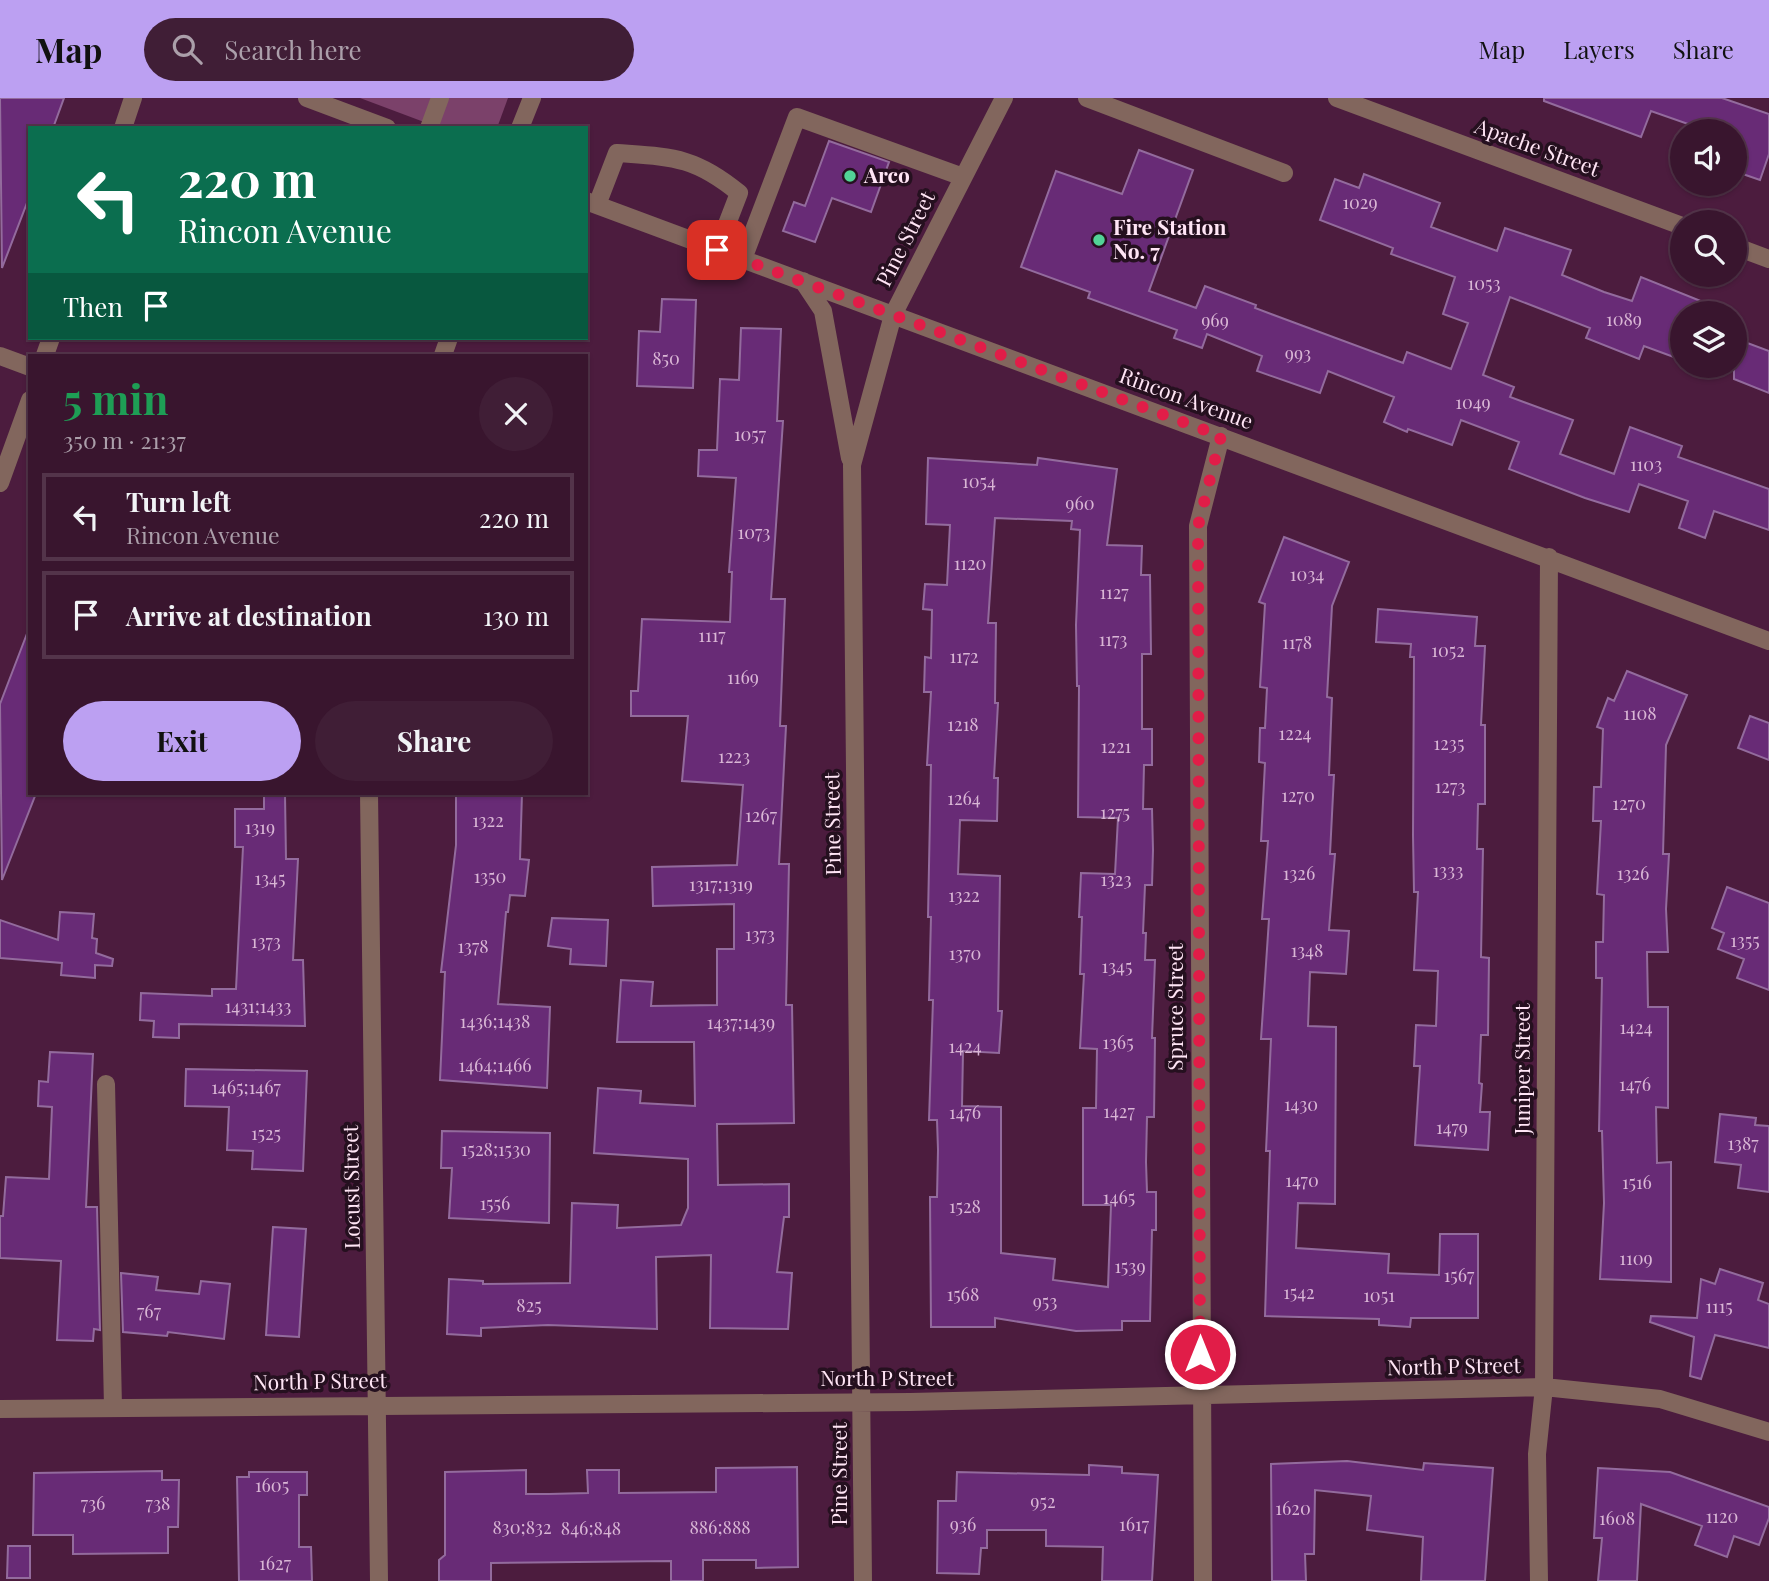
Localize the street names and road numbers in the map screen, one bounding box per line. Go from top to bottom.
street label: Apache Street [1471,110,1604,182]
street label: Pine Street [868,185,940,290]
street label: Rincon Avenue [1116,360,1257,434]
street label: Pine Street [816,772,846,876]
street label: Spruce Street [1160,943,1188,1071]
street label: Juniper Street [1507,1003,1535,1135]
street label: Locust Street [335,1124,365,1249]
street label: North P Street [1387,1350,1522,1380]
street label: North P Street [820,1363,954,1391]
street label: North P Street [253,1365,388,1395]
street label: Pine Street [824,1422,852,1526]

